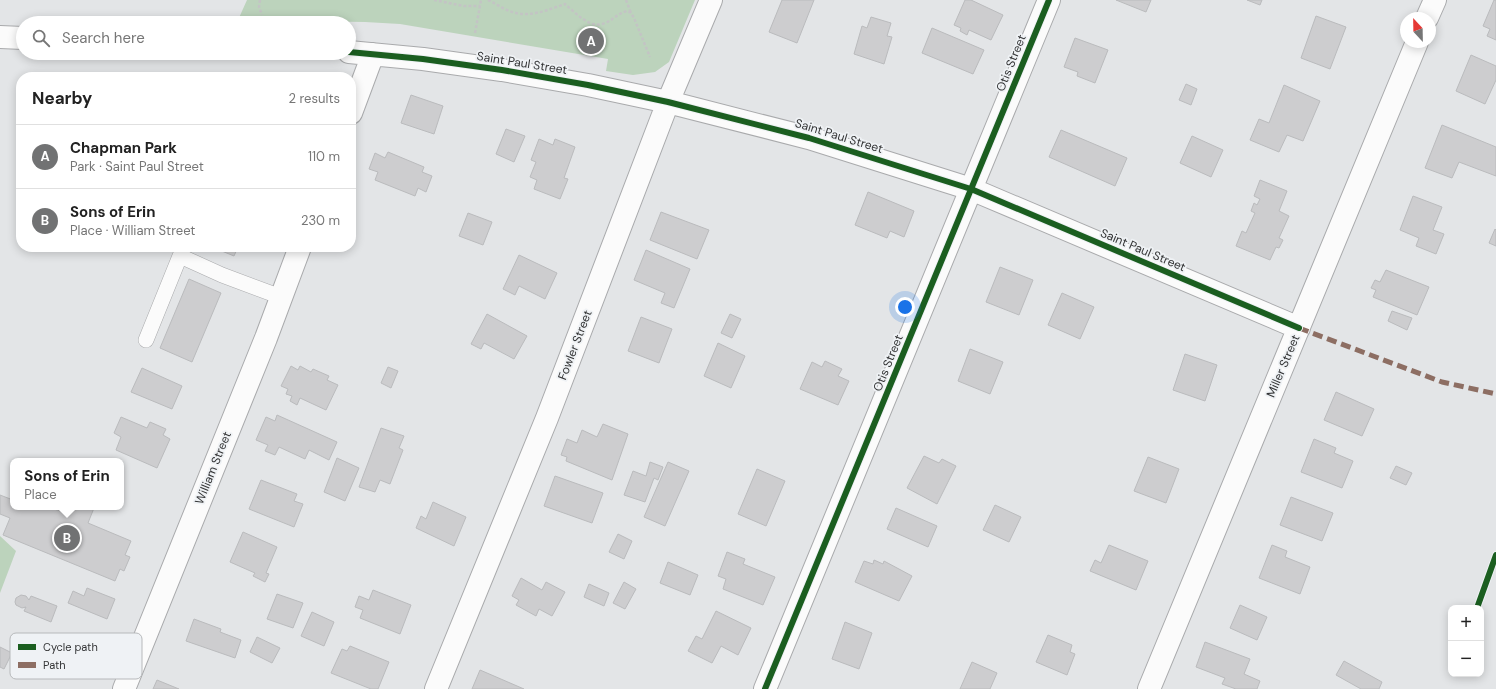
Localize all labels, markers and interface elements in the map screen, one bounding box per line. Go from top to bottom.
north arrow [1400,12,1436,48]
search box [16,16,356,60]
pin: A [578,26,604,56]
icon: search [30,27,52,49]
text: Search here [62,28,145,48]
street label: Otis Street [992,32,1030,94]
street label: Saint Paul Street [476,48,569,78]
text: Nearby [32,87,92,109]
text: 2 results [289,90,340,107]
street label: Saint Paul Street [793,115,885,157]
text: Chapman Park [70,138,177,158]
text: A [40,148,50,165]
text: 110 m [308,148,340,165]
text: Park · Saint Paul Street [70,158,204,175]
text: Sons of Erin [70,202,155,222]
text: B [41,212,49,229]
text: 230 m [301,212,340,229]
text: Place · William Street [70,222,195,239]
street label: Saint Paul Street [1098,225,1188,275]
your location [895,297,915,317]
street label: Fowler Street [554,308,596,382]
street label: Otis Street [869,332,907,394]
street label: Miller Street [1263,332,1304,400]
street label: William Street [191,429,235,507]
popup [10,458,124,510]
text: Sons of Erin [24,466,110,486]
text: Place [24,486,57,503]
pin: B [54,523,80,553]
map controls [1448,605,1484,677]
button: + [1448,605,1484,641]
legend [10,633,142,679]
text: Cycle path [43,640,98,654]
button: − [1448,641,1484,677]
text: Path [43,658,66,672]

